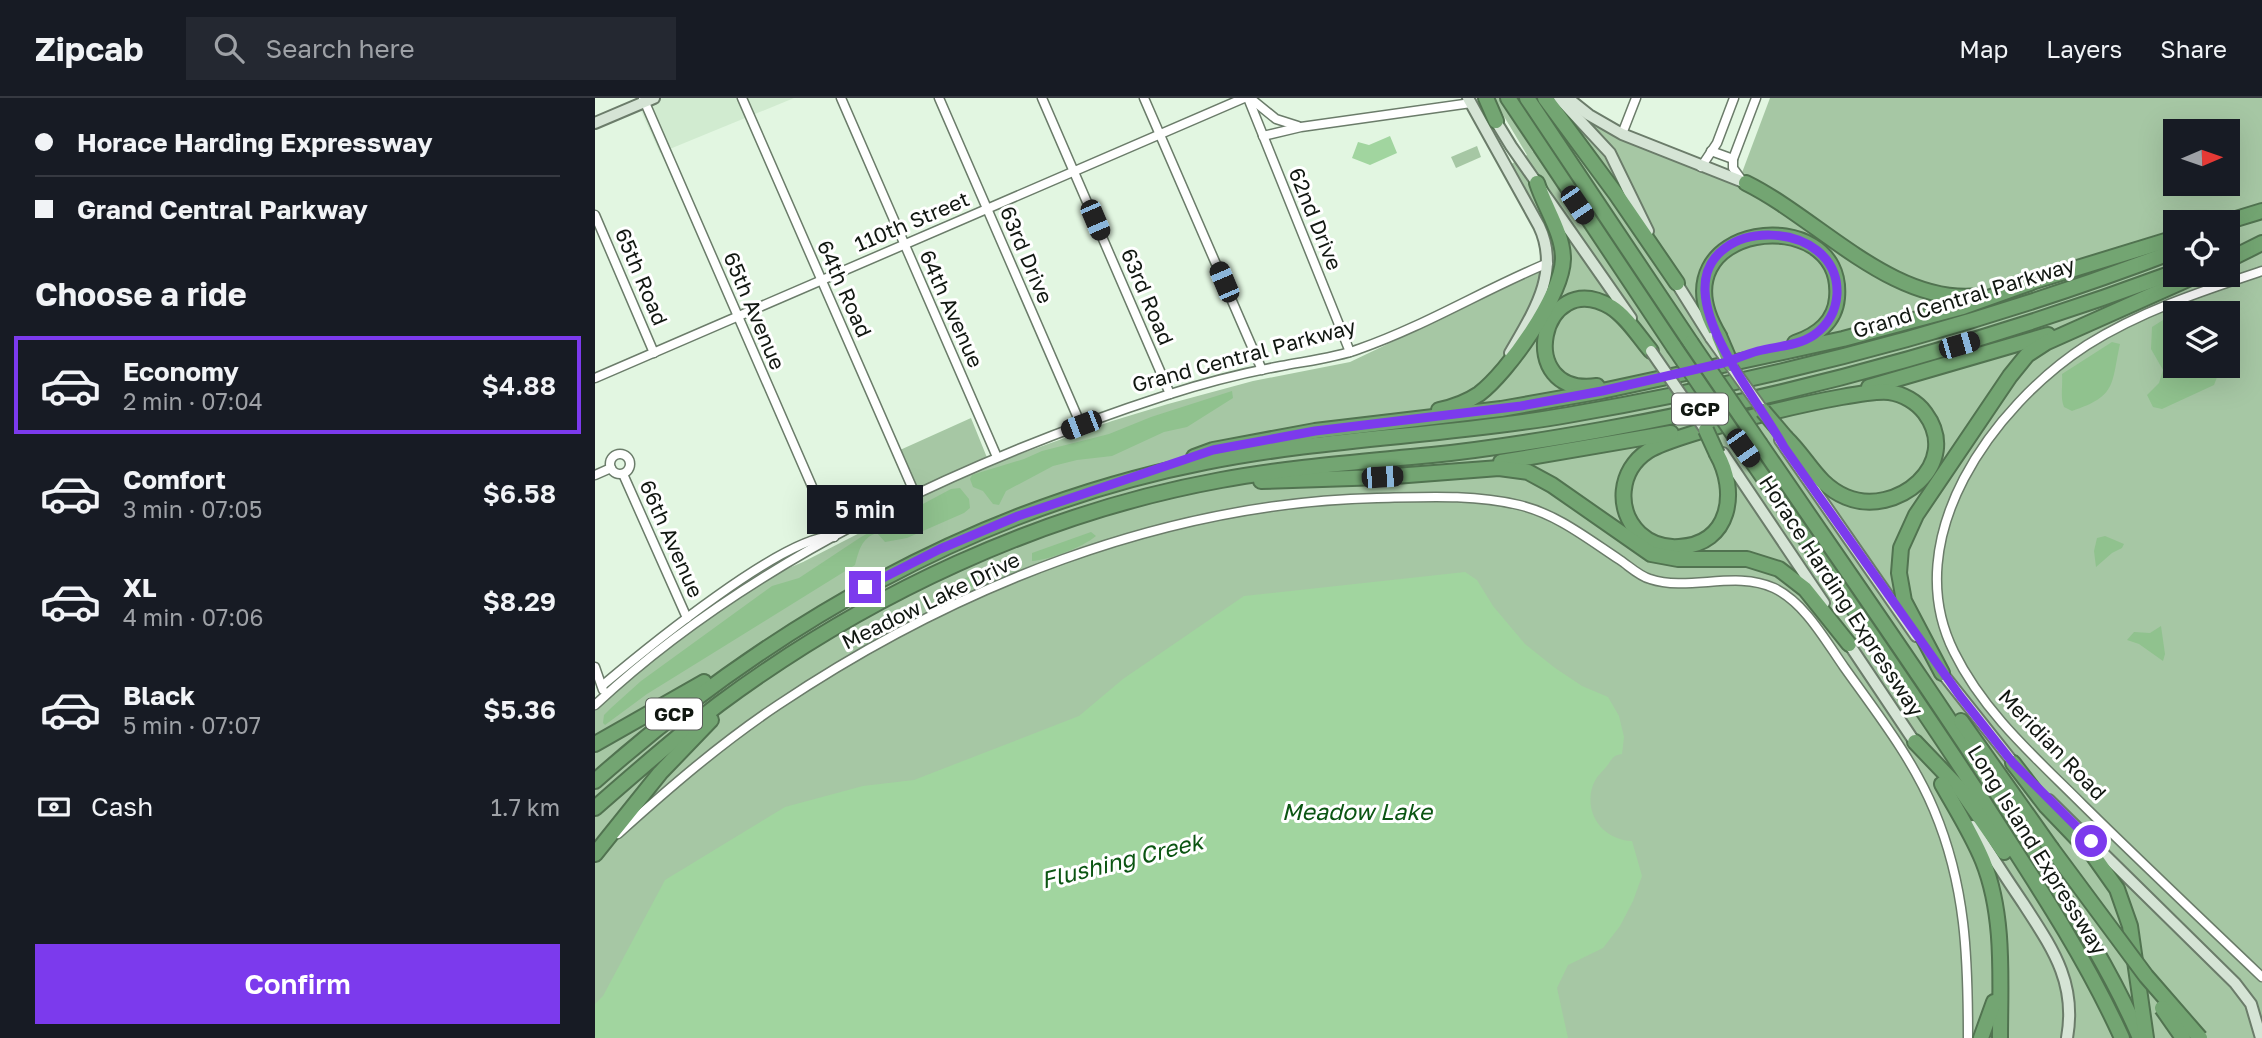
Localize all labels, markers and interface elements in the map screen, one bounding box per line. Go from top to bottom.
search box [186,17,676,80]
text: Zipcab [35,29,144,68]
icon: search [210,29,248,67]
text: Search here [266,33,415,64]
text: Map [1959,34,2008,63]
text: Layers [2046,34,2122,63]
text: Share [2160,34,2227,63]
north arrow [2163,119,2240,196]
map controls [2163,119,2240,378]
text: Horace Harding Expressway [77,127,433,158]
street label: 62nd Drive [1284,164,1348,274]
car [1557,182,1598,228]
street label: 110th Street [850,185,973,257]
text: Grand Central Parkway [77,194,368,225]
car [1078,197,1113,243]
street label: 63rd Drive [995,202,1059,307]
button: locate [2163,210,2240,287]
street label: 65th Road [610,224,674,329]
street label: 64th Road [812,236,878,341]
street label: 63rd Road [1116,244,1180,349]
street label: 64th Avenue [914,246,989,372]
street label: 65th Avenue [718,248,791,373]
street label: Grand Central Parkway [1850,251,2078,343]
car [1207,259,1242,305]
text: Choose a ride [35,275,247,313]
button: layers [2163,301,2240,378]
street label: Grand Central Parkway [1129,313,1359,397]
car [1936,329,1983,361]
icon: car [39,354,102,417]
text: Economy [123,356,239,387]
text: $4.88 [482,370,556,401]
text: 2 min · 07:04 [123,387,263,415]
road number: GCP [1672,394,1728,424]
car [1058,408,1105,442]
car [1723,425,1764,471]
icon: car [39,462,102,525]
text: Comfort [123,464,226,495]
car [1361,465,1404,489]
street label: Horace Harding Expressway [1754,470,1930,721]
street label: 66th Avenue [634,476,709,601]
text: $6.58 [483,478,556,509]
callout: 5 min [807,486,923,534]
text: 3 min · 07:05 [123,495,262,523]
text: 5 min [835,495,895,523]
street label: Meadow Lake Drive [837,546,1024,654]
icon: car [39,570,102,633]
route end [849,571,881,603]
text: XL [123,572,157,603]
text: $8.29 [483,586,556,617]
text: 4 min · 07:06 [123,603,263,631]
icon: car [39,678,102,741]
text: Black [123,680,195,711]
street label: Meridian Road [1993,683,2112,805]
text: $5.36 [483,694,556,725]
road number: GCP [646,698,702,730]
text: 5 min · 07:07 [123,711,261,739]
street label: Long Island Expressway [1963,740,2113,959]
icon: cash [35,788,73,826]
text: Cash [91,791,153,822]
text: 1.7 km [491,793,560,821]
water label: Meadow Lake [1282,797,1434,825]
route start [2075,825,2107,857]
water label: Flushing Creek [1038,826,1207,894]
button: Confirm [35,944,560,1024]

